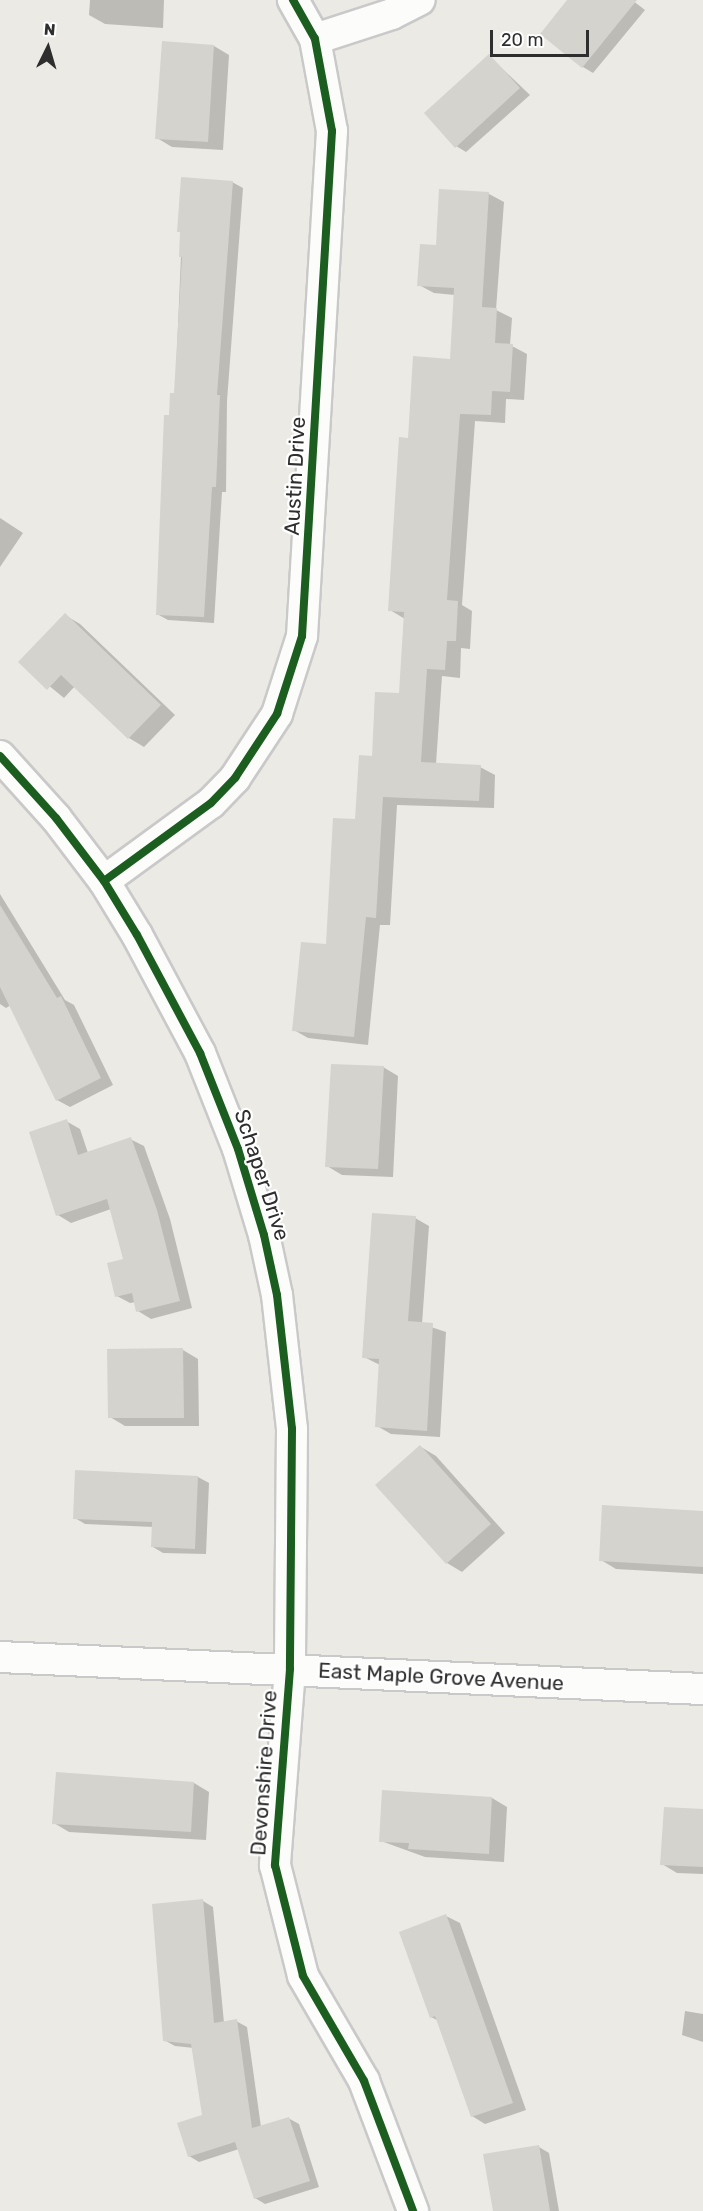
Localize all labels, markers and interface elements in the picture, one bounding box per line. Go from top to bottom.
north arrow [18,18,78,78]
scale bar [493,18,592,56]
text: N [43,20,56,40]
text: 20 m [501,29,543,51]
street label: Austin Drive [279,416,311,536]
street label: Schaper Drive [229,1106,295,1244]
street label: East Maple Grove Avenue [317,1658,565,1696]
street label: Devonshire Drive [246,1689,282,1857]

